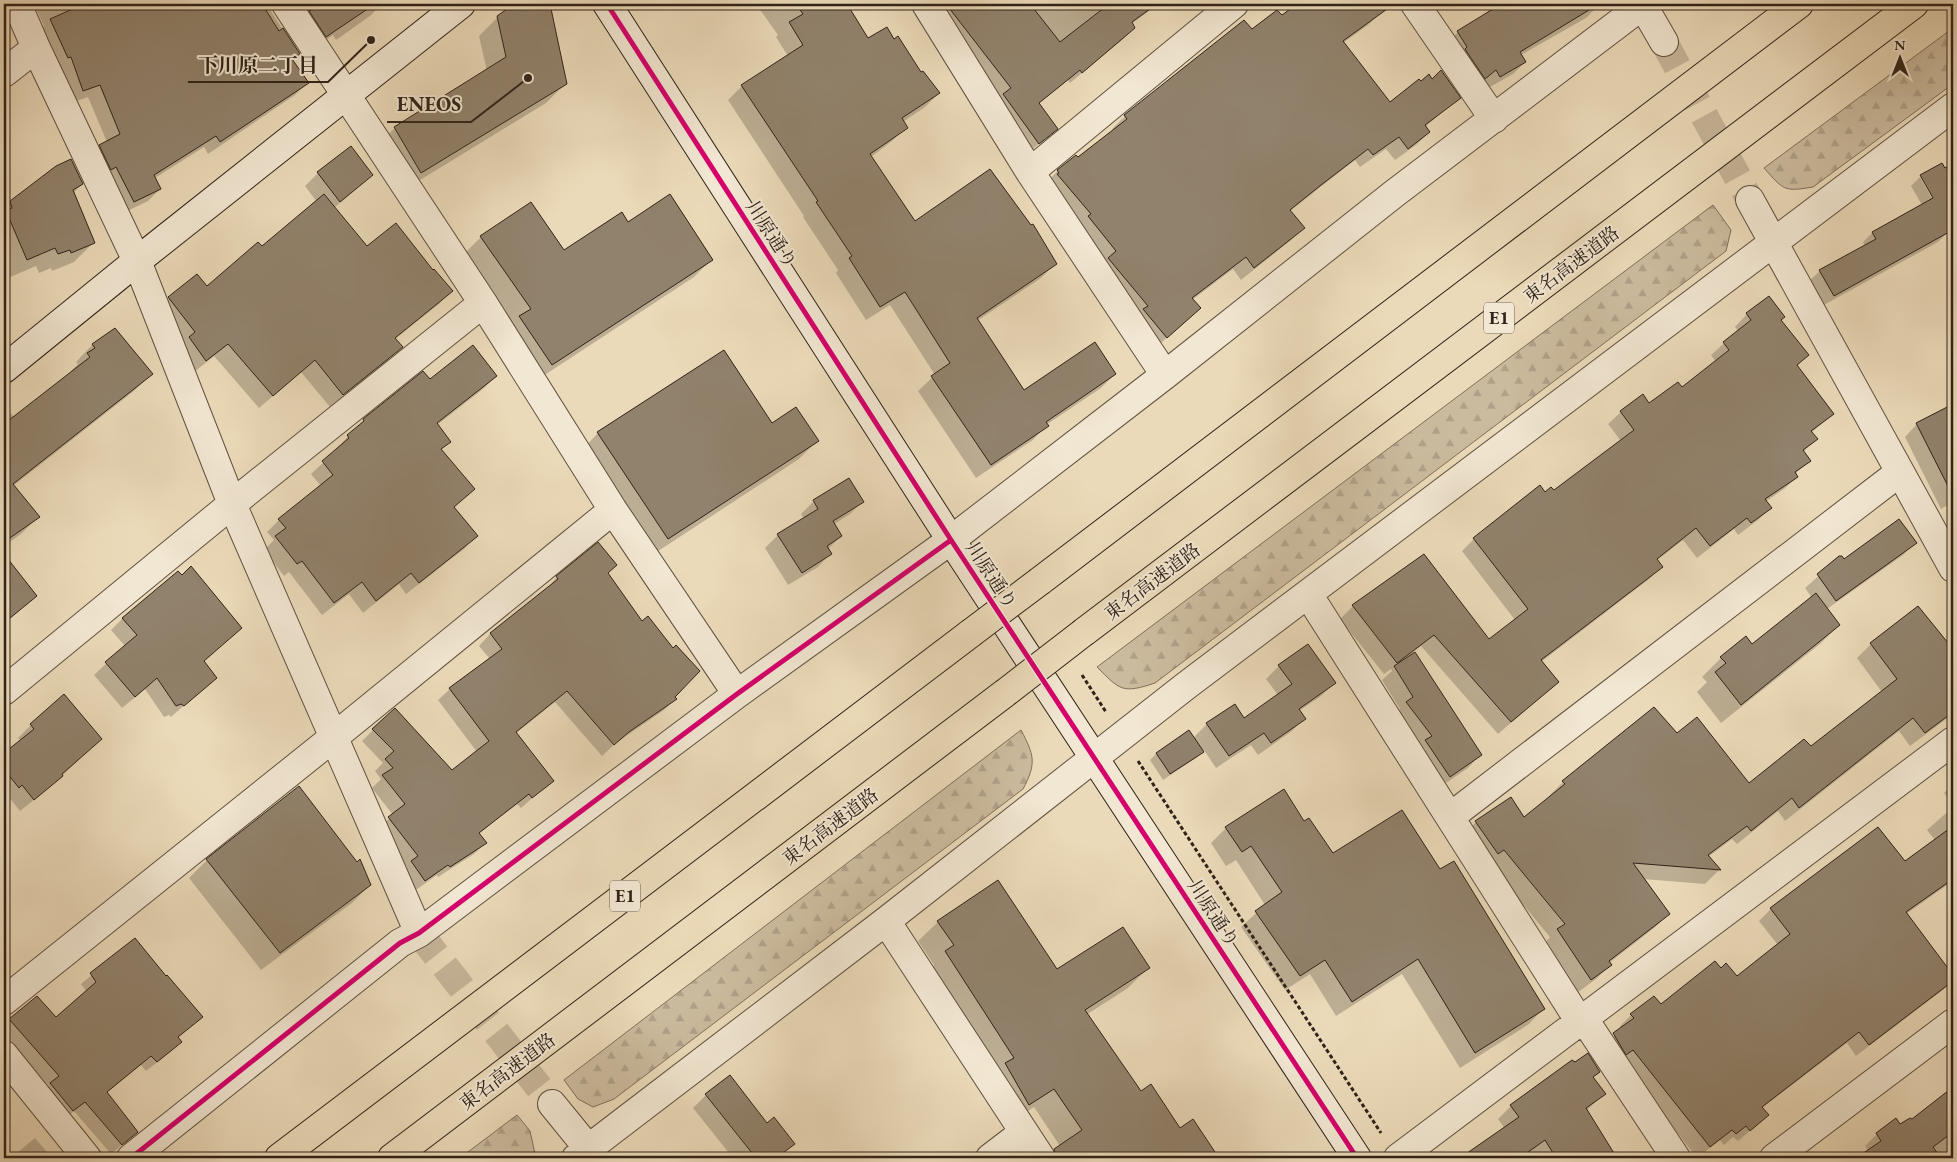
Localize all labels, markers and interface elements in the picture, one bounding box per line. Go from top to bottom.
north arrow [1874,32,1924,82]
text: N [1894,36,1906,54]
callout: 下川原二丁目 [188,47,328,82]
text: 下川原二丁目 [198,52,318,78]
callout: ENEOS [387,87,471,122]
text: ENEOS [397,91,461,117]
street label: 川原通り [740,196,803,273]
street label: 東名高速道路 [1518,220,1624,309]
road number: E1 [1484,302,1514,334]
street label: 川原通り [960,537,1023,614]
street label: 東名高速道路 [1099,537,1205,626]
street label: 東名高速道路 [777,782,883,871]
street label: 川原通り [1182,875,1245,952]
road number: E1 [610,880,640,911]
street label: 東名高速道路 [454,1027,560,1116]

